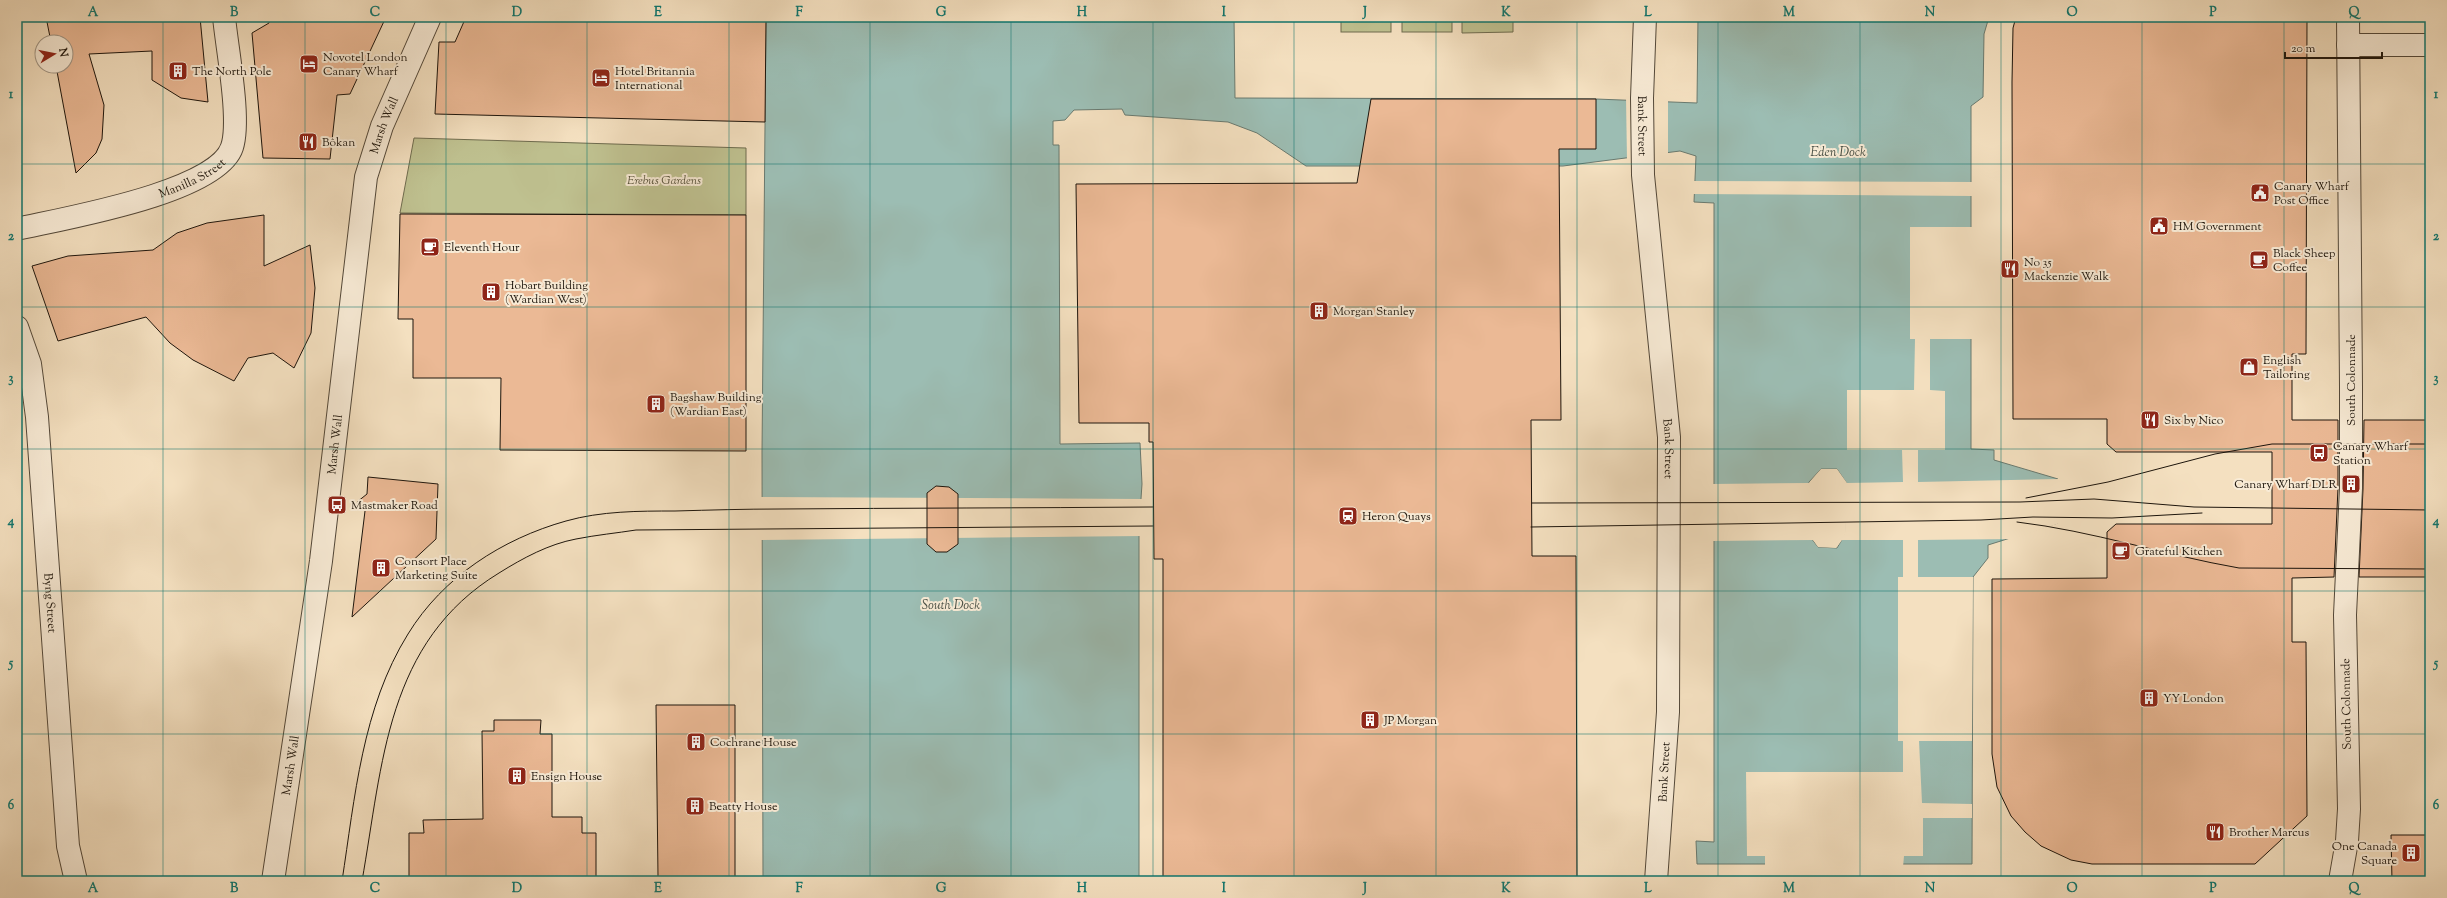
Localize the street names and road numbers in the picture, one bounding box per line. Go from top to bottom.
street label: Marsh Wall [366,93,404,156]
street label: Bank Street [1632,96,1651,156]
street label: Manilla Street [157,155,230,203]
street label: South Colonnade [2343,334,2361,426]
street label: Marsh Wall [323,413,348,475]
street label: Bank Street [1657,418,1677,479]
street label: Byng Street [38,572,61,633]
street label: South Colonnade [2337,658,2357,750]
street label: Marsh Wall [278,734,305,797]
street label: Bank Street [1654,741,1676,803]

